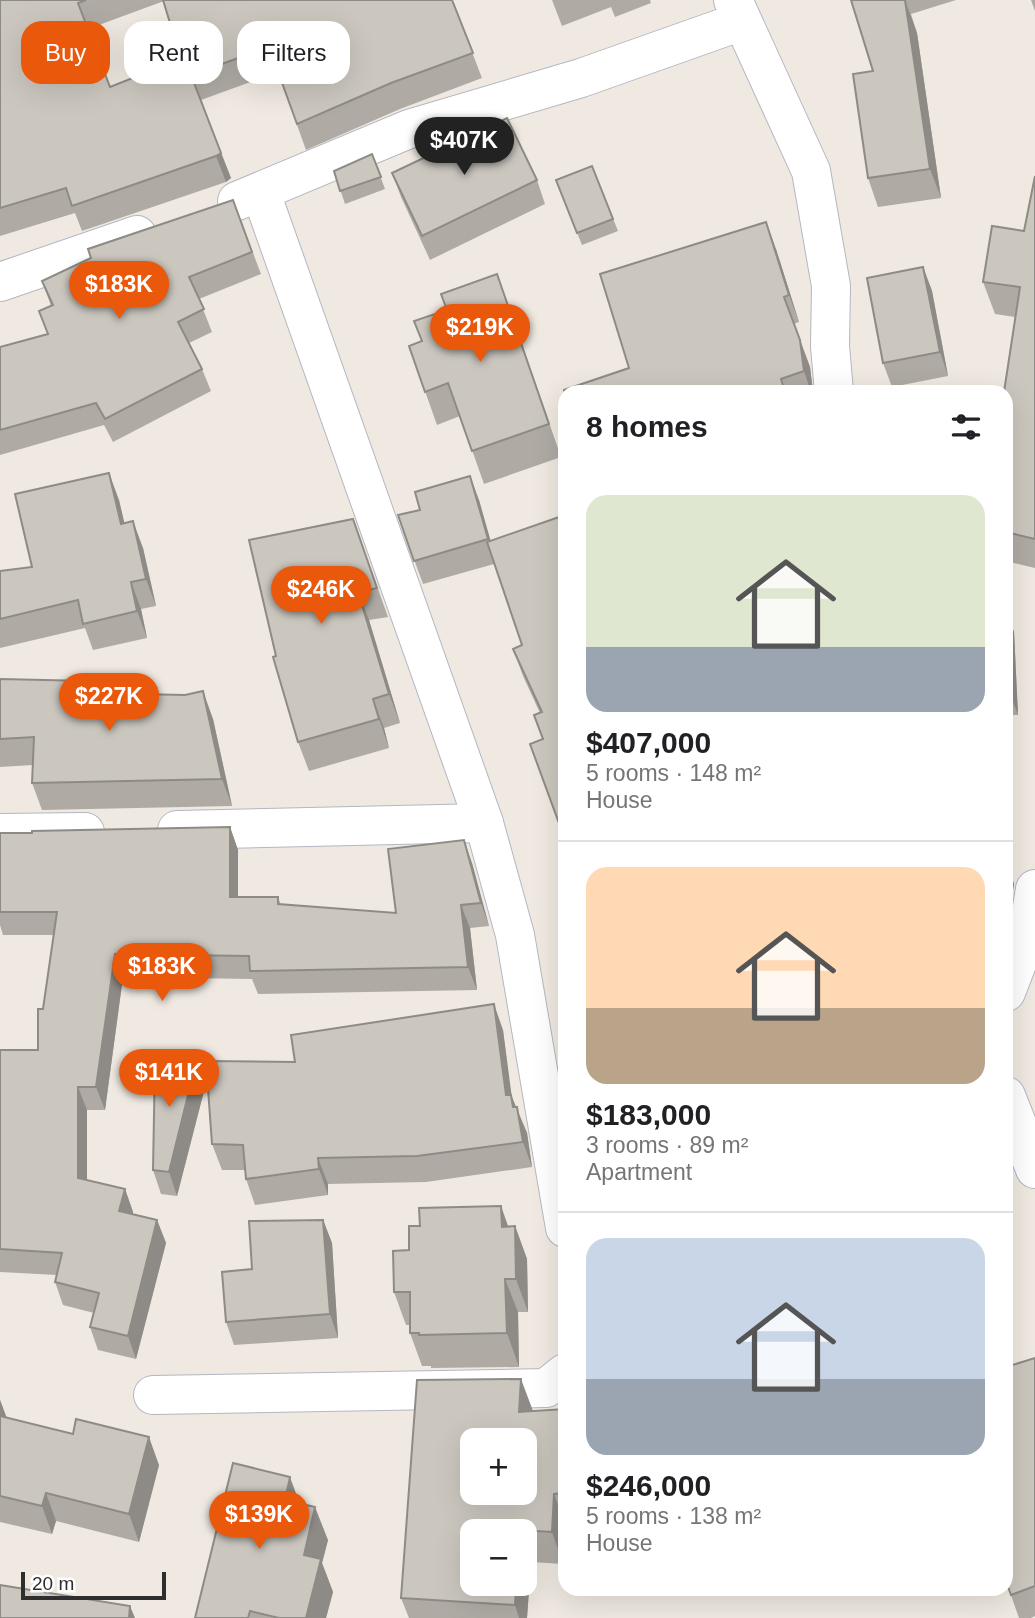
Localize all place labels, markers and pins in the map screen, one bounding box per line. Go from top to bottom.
pin: $407K [415,118,513,177]
pin: $183K [70,262,168,321]
pin: $219K [431,304,529,364]
pin: $246K [272,566,370,626]
pin: $227K [60,674,158,733]
pin: $183K [113,944,211,1003]
pin: $141K [120,1050,218,1109]
pin: $139K [210,1492,308,1551]

